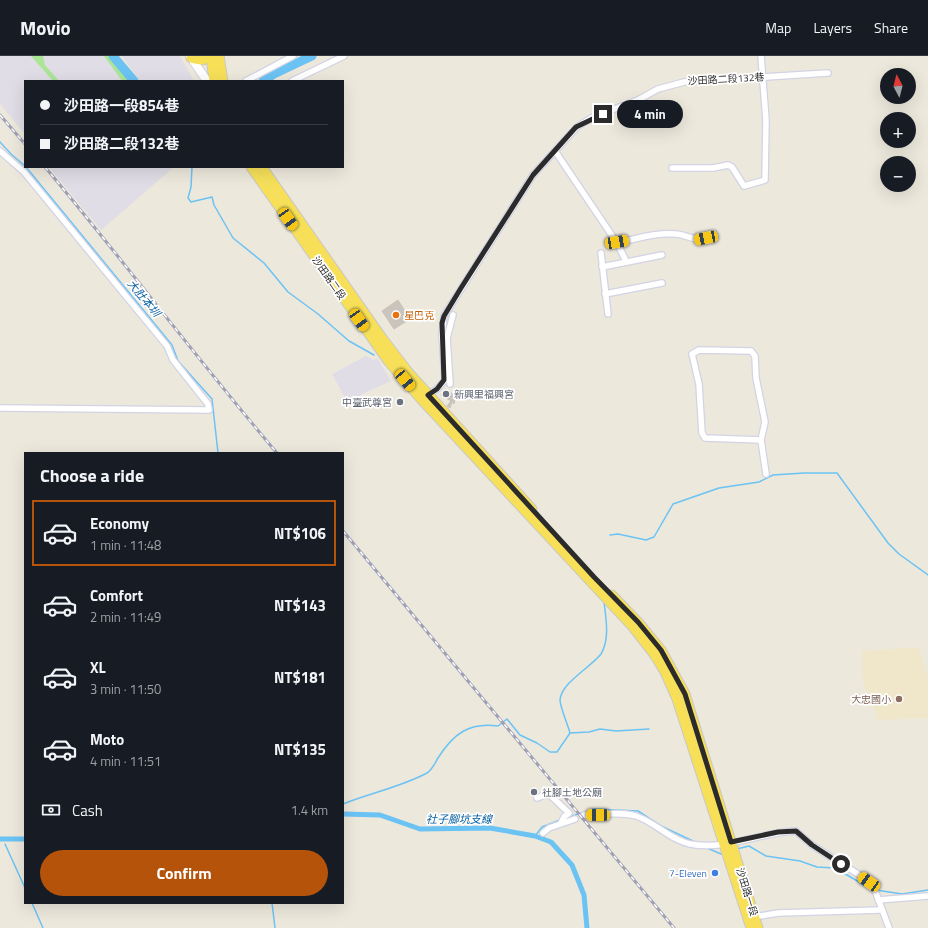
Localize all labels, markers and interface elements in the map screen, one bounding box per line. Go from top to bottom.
text: Movio [20,13,71,42]
text: Map [765,17,791,38]
text: Layers [813,17,852,38]
text: Share [874,17,908,38]
north arrow [880,68,916,104]
map controls [880,68,916,192]
street label: 沙田路二段132巷 [687,70,765,88]
text: 沙田路一段854巷 [64,94,179,117]
callout: 4 min [617,100,683,128]
text: 4 min [634,104,666,124]
route end [594,105,612,123]
button: + [880,112,916,148]
text: 沙田路二段132巷 [64,132,179,155]
button: − [880,156,916,192]
car [276,206,300,232]
car [693,230,719,246]
car [604,234,630,250]
street label: 沙田路二段 [309,253,349,303]
water label: 大肚本圳 [124,276,166,322]
car [347,307,371,333]
place label: 星巴克 [404,308,434,323]
marker: 星巴克 [391,310,401,320]
car [393,367,417,393]
place label: 新興里福興宮 [454,387,514,402]
marker: 新興里福興宮 [441,389,451,399]
place label: 中臺武尊宮 [342,395,392,410]
marker: 中臺武尊宮 [395,397,405,407]
text: Choose a ride [40,462,144,489]
text: Economy [90,512,149,535]
icon: car [42,515,78,551]
text: NT$106 [274,522,326,545]
text: 1 min · 11:48 [90,535,161,555]
text: Comfort [90,584,143,607]
icon: car [42,587,78,623]
text: NT$143 [274,594,326,617]
text: 2 min · 11:49 [90,607,161,627]
text: XL [90,656,106,679]
icon: car [42,659,78,695]
text: NT$181 [274,666,326,689]
text: 3 min · 11:50 [90,679,161,699]
place label: 大忠國小 [851,692,891,707]
marker: 大忠國小 [894,694,904,704]
text: Moto [90,728,124,751]
icon: car [42,731,78,767]
text: NT$135 [274,738,326,761]
text: 4 min · 11:51 [90,751,161,771]
place label: 社腳土地公廟 [542,785,602,800]
marker: 社腳土地公廟 [529,787,539,797]
icon: cash [40,799,62,821]
text: Cash [72,799,103,822]
text: 1.4 km [291,800,328,820]
car [586,809,610,821]
water label: 社子腳坑支線 [426,811,494,827]
button: Confirm [40,850,328,896]
route start [832,855,850,873]
place label: 7-Eleven [669,866,707,881]
street label: 沙田路一段 [733,866,761,918]
marker: 7-Eleven [710,868,720,878]
car [856,870,882,894]

